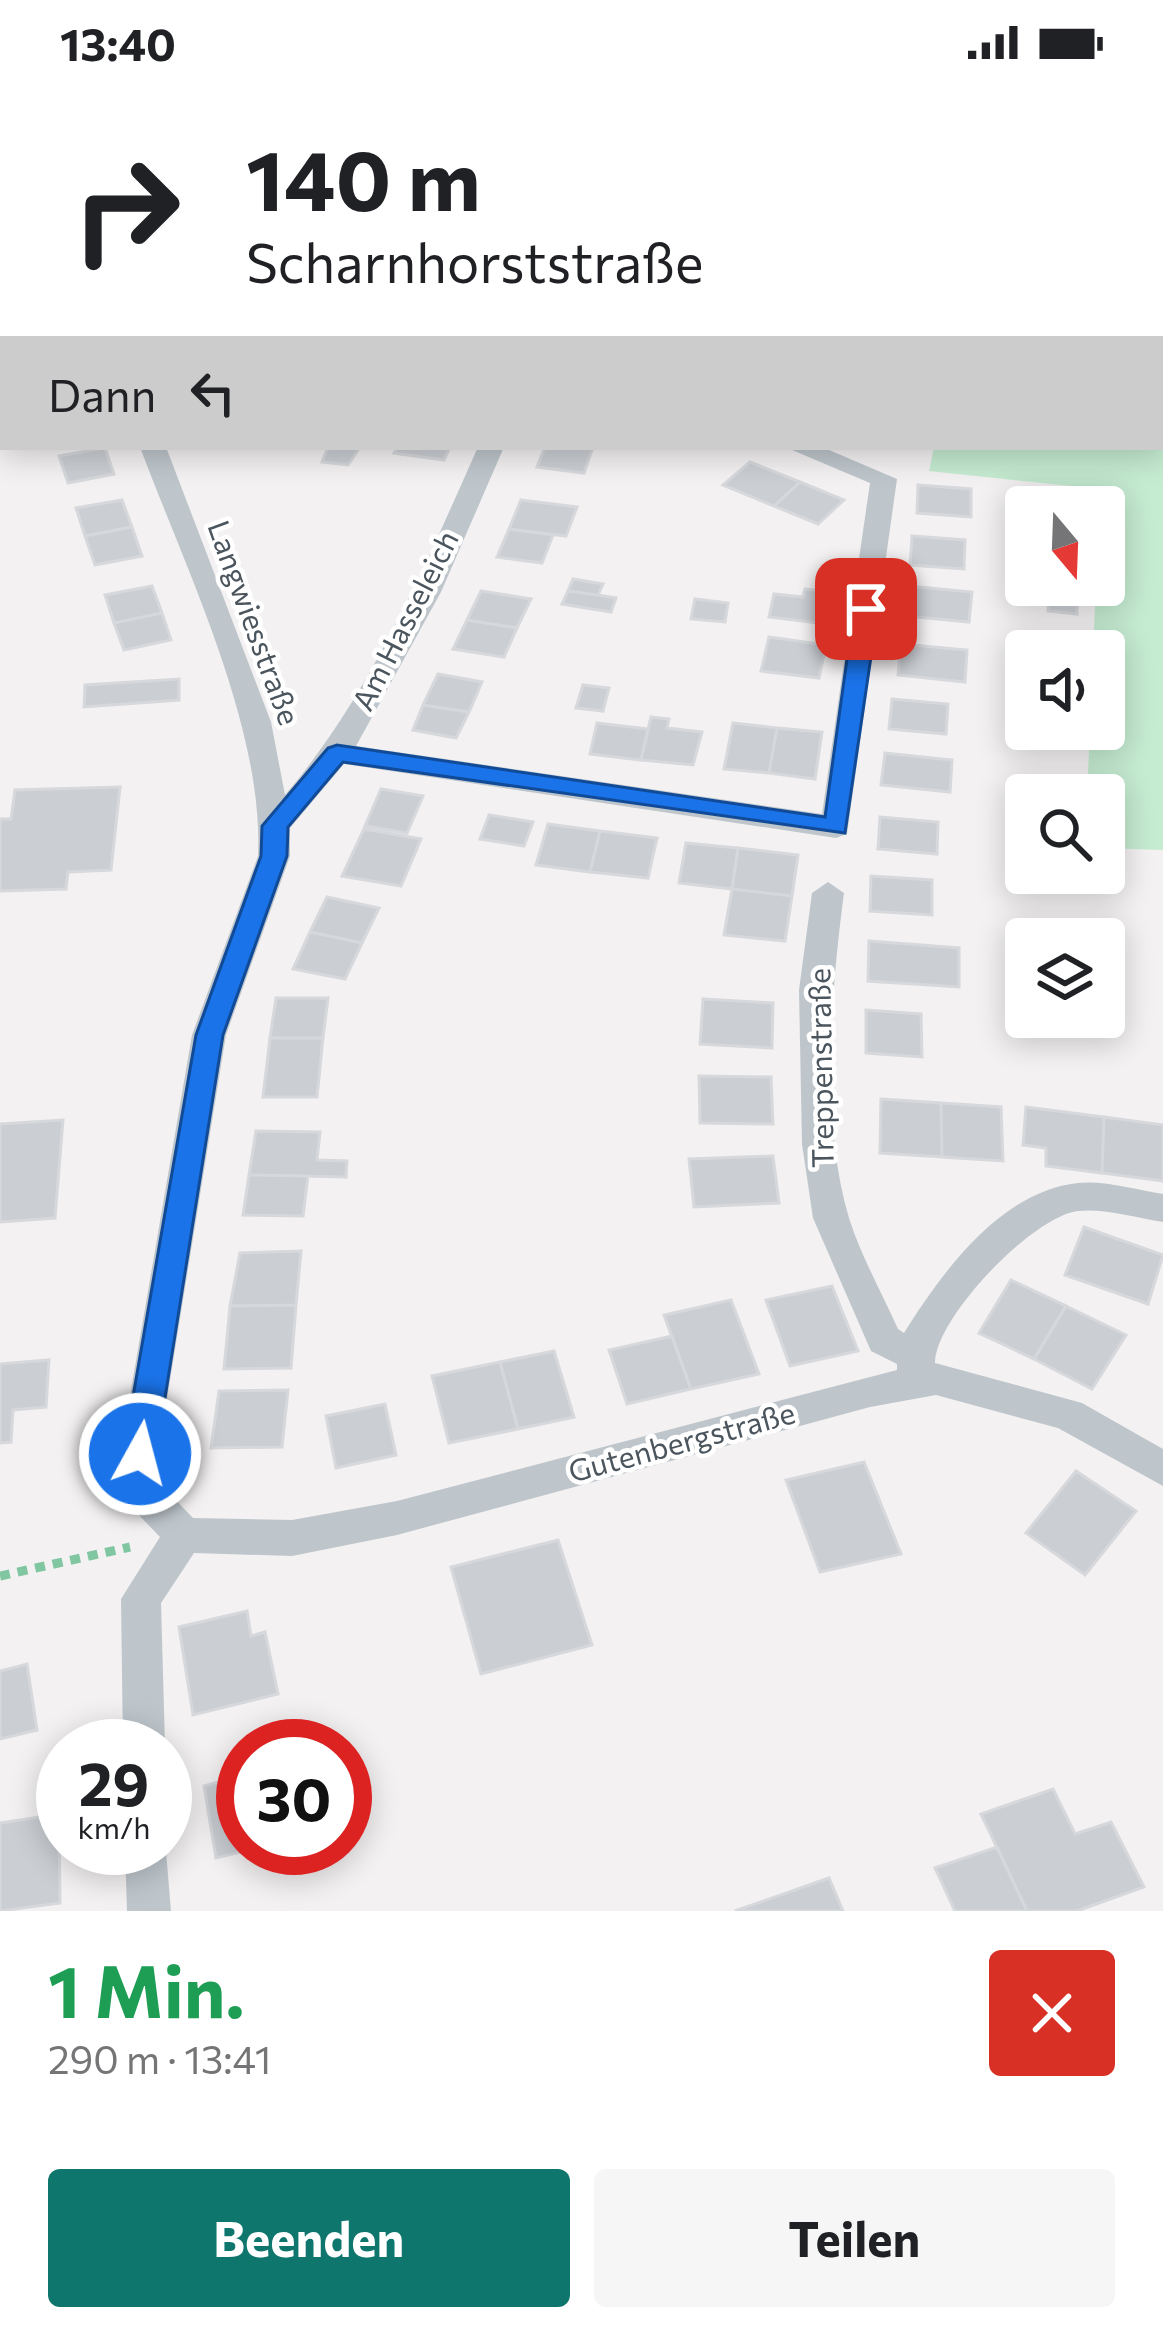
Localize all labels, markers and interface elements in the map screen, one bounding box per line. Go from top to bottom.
text: 13:40 [60,15,176,70]
text: 140 m [246,126,481,228]
icon: right [48,132,204,288]
text: Scharnhorststraße [246,228,704,294]
icon: left [180,360,246,426]
text: Dann [48,366,156,421]
north arrow [1005,486,1125,606]
map controls [1005,486,1125,1038]
street label: Langwiesstraße [201,515,309,729]
street label: Am Hasseleich [343,524,465,716]
pin [815,558,917,660]
icon: arrive [833,576,899,642]
button: sound [1005,630,1125,750]
button: search [1005,774,1125,894]
button: layers [1005,918,1125,1038]
street label: Treppenstraße [799,968,840,1168]
position arrow [77,1391,203,1517]
street label: Gutenbergstraße [564,1393,799,1489]
speed limit sign: 30 [216,1719,372,1875]
text: 29 [79,1745,149,1818]
text: km/h [78,1808,150,1845]
text: 1 Min. [48,1945,244,2033]
button: close [989,1950,1115,2076]
text: 290 m · 13:41 [48,2034,271,2082]
button: Beenden [48,2169,570,2307]
button: Teilen [594,2169,1115,2307]

